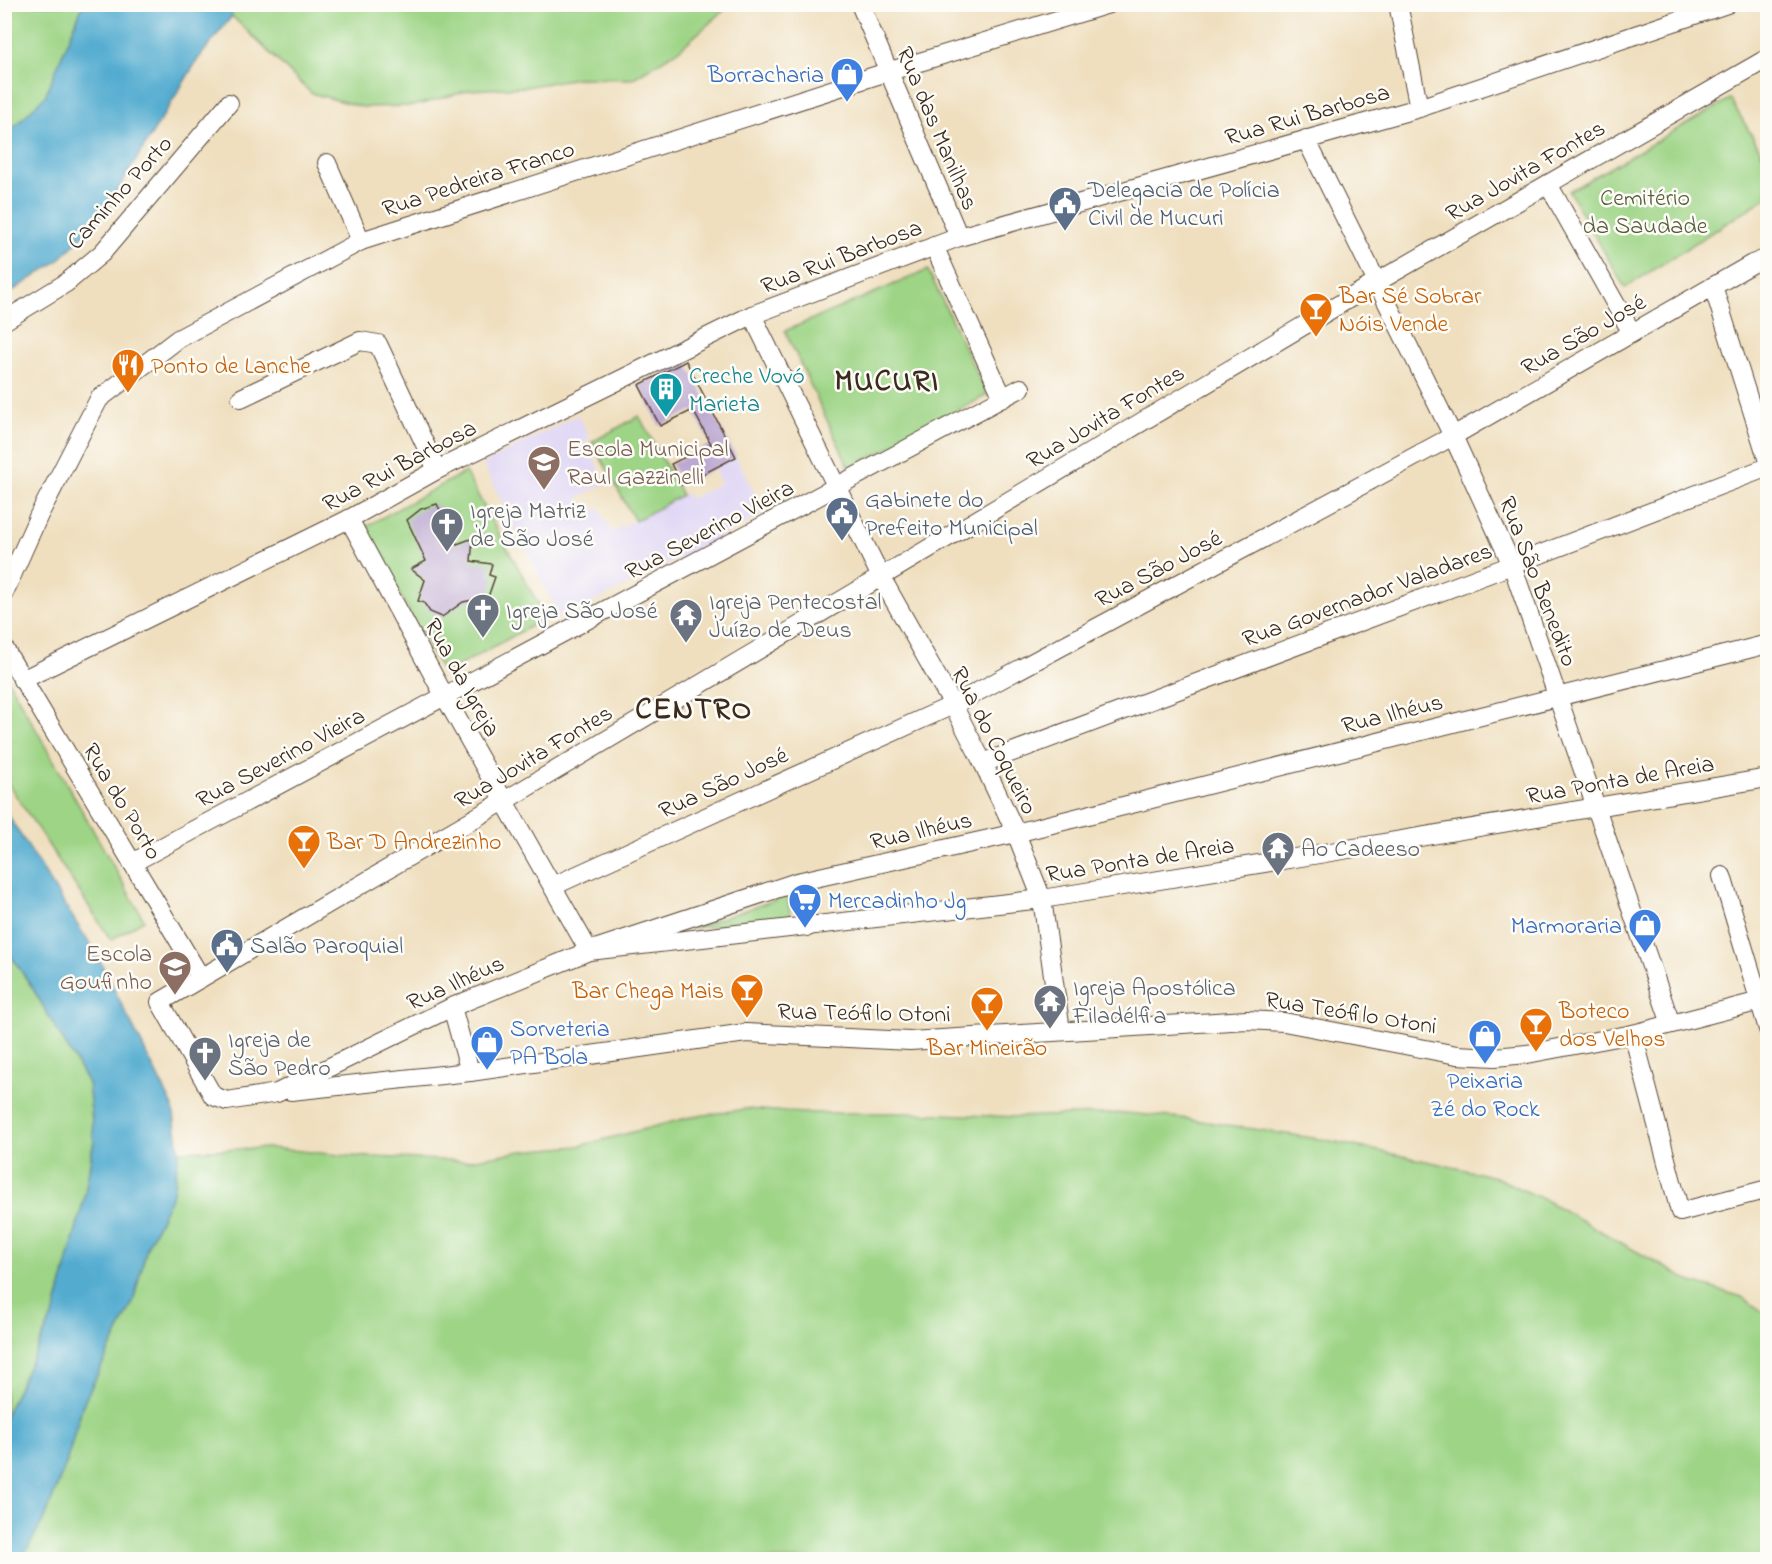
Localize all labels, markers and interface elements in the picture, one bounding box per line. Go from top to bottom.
street label: Rua das Manilhas [885,42,986,216]
shop icon: Borracharia [829,56,865,103]
place label: Borracharia [707,59,824,94]
street label: Rua Rui Barbosa [1221,76,1394,157]
street label: Rua Jovita Fontes [1440,112,1613,232]
street label: Caminho Porto [60,129,182,259]
street label: Rua Pedreira Franco [378,133,580,228]
place label: Delegacia de Polícia Civil de Mucuri [1087,174,1280,237]
park label: Cemitério da Saudade [1582,182,1708,245]
public building icon: Delegacia de Polícia Civil de Mucuri [1047,185,1083,232]
street label: Rua Rui Barbosa [756,212,928,305]
place label: Bar Sé Sobrar Nóis Vende [1338,280,1482,343]
street label: Rua São José [1515,286,1653,386]
bar icon: Bar Sé Sobrar Nóis Vende [1298,291,1334,338]
restaurant icon: Ponto de Lanche [110,347,146,394]
place label: Ponto de Lanche [151,350,311,385]
street label: Rua Jovita Fontes [1020,357,1192,479]
place label: Creche Vovó Marieta [689,360,805,423]
district label: MUCURI [834,361,940,405]
building icon: Creche Vovó Marieta [648,371,684,418]
street label: Rua Rui Barbosa [317,412,483,523]
place label: Escola Municipal Raul Gazzinelli [567,433,729,496]
school or university icon: Escola Municipal Raul Gazzinelli [526,444,562,491]
street label: Rua Severino Vieira [619,472,801,591]
place label: Gabinete do Prefeito Municipal [865,484,1038,547]
street label: Rua São Benedito [1488,492,1585,672]
place label: Igreja Matriz de São José [470,495,594,558]
public building icon: Gabinete do Prefeito Municipal [824,495,860,542]
church icon: Igreja Matriz de São José [429,506,465,553]
street label: Rua São José [1090,522,1229,618]
street label: Rua Governador Valadares [1238,535,1498,658]
place label: Igreja Pentecostal Juízo de Deus [709,586,882,649]
church icon: Igreja São José [465,592,501,639]
place label: Igreja São José [506,595,658,630]
temple icon: Igreja Pentecostal Juízo de Deus [668,597,704,644]
street label: Rua da Igreja [414,613,508,744]
street label: Rua do Coqueiro [940,661,1045,821]
street label: Rua Ilhéus [1338,686,1447,745]
district label: CENTRO [635,689,753,733]
street label: Rua Jovita Fontes [448,697,620,819]
street label: Rua Severino Vieira [190,700,372,819]
street label: Rua do Porto [72,737,170,867]
street label: Rua São José [654,739,795,830]
street label: Rua Ponta de Areia [1524,748,1717,815]
street label: Rua Ilhéus [867,804,976,861]
bar icon: Bar D Andrezinho [286,823,322,870]
place label: Bar D Andrezinho [326,826,502,861]
street label: Rua Ponta de Areia [1044,829,1237,894]
temple icon: Ao Cadeeso [1260,830,1296,877]
place label: Ao Cadeeso [1301,833,1420,868]
supermarket icon: Mercadinho Jg [787,882,823,929]
place label: Mercadinho Jg [828,885,966,920]
shop icon: Marmoraria [1627,907,1663,954]
place label: Marmoraria [1511,910,1622,945]
public building icon: Salão Paroquial [209,927,245,974]
place label: Salão Paroquial [250,930,403,965]
place label: Escola Goufinho [60,938,152,1001]
street label: Rua Ilhéus [402,947,510,1021]
school or university icon: Escola Goufinho [157,949,193,996]
bar icon: Bar Chega Mais [729,972,765,1019]
place label: Igreja Apostólica Filadélfia [1072,972,1236,1035]
place label: Bar Chega Mais [571,975,724,1010]
temple icon: Igreja Apostólica Filadélfia [1032,983,1068,1030]
street label: Rua Teófilo Otoni [1262,984,1439,1045]
bar icon: Bar Mineirão [969,985,1005,1032]
street label: Rua Teófilo Otoni [777,995,951,1034]
place label: Boteco dos Velhos [1558,995,1665,1058]
bar icon: Boteco dos Velhos [1518,1006,1554,1053]
place label: Sorveteria PA Bola [510,1013,610,1076]
shop icon: Peixaria Zé do Rock [1467,1018,1503,1065]
place label: Igreja de São Pedro [228,1024,331,1087]
shop icon: Sorveteria PA Bola [469,1024,505,1071]
place label: Bar Mineirão [926,1032,1047,1067]
church icon: Igreja de São Pedro [187,1035,223,1082]
place label: Peixaria Zé do Rock [1430,1065,1540,1128]

